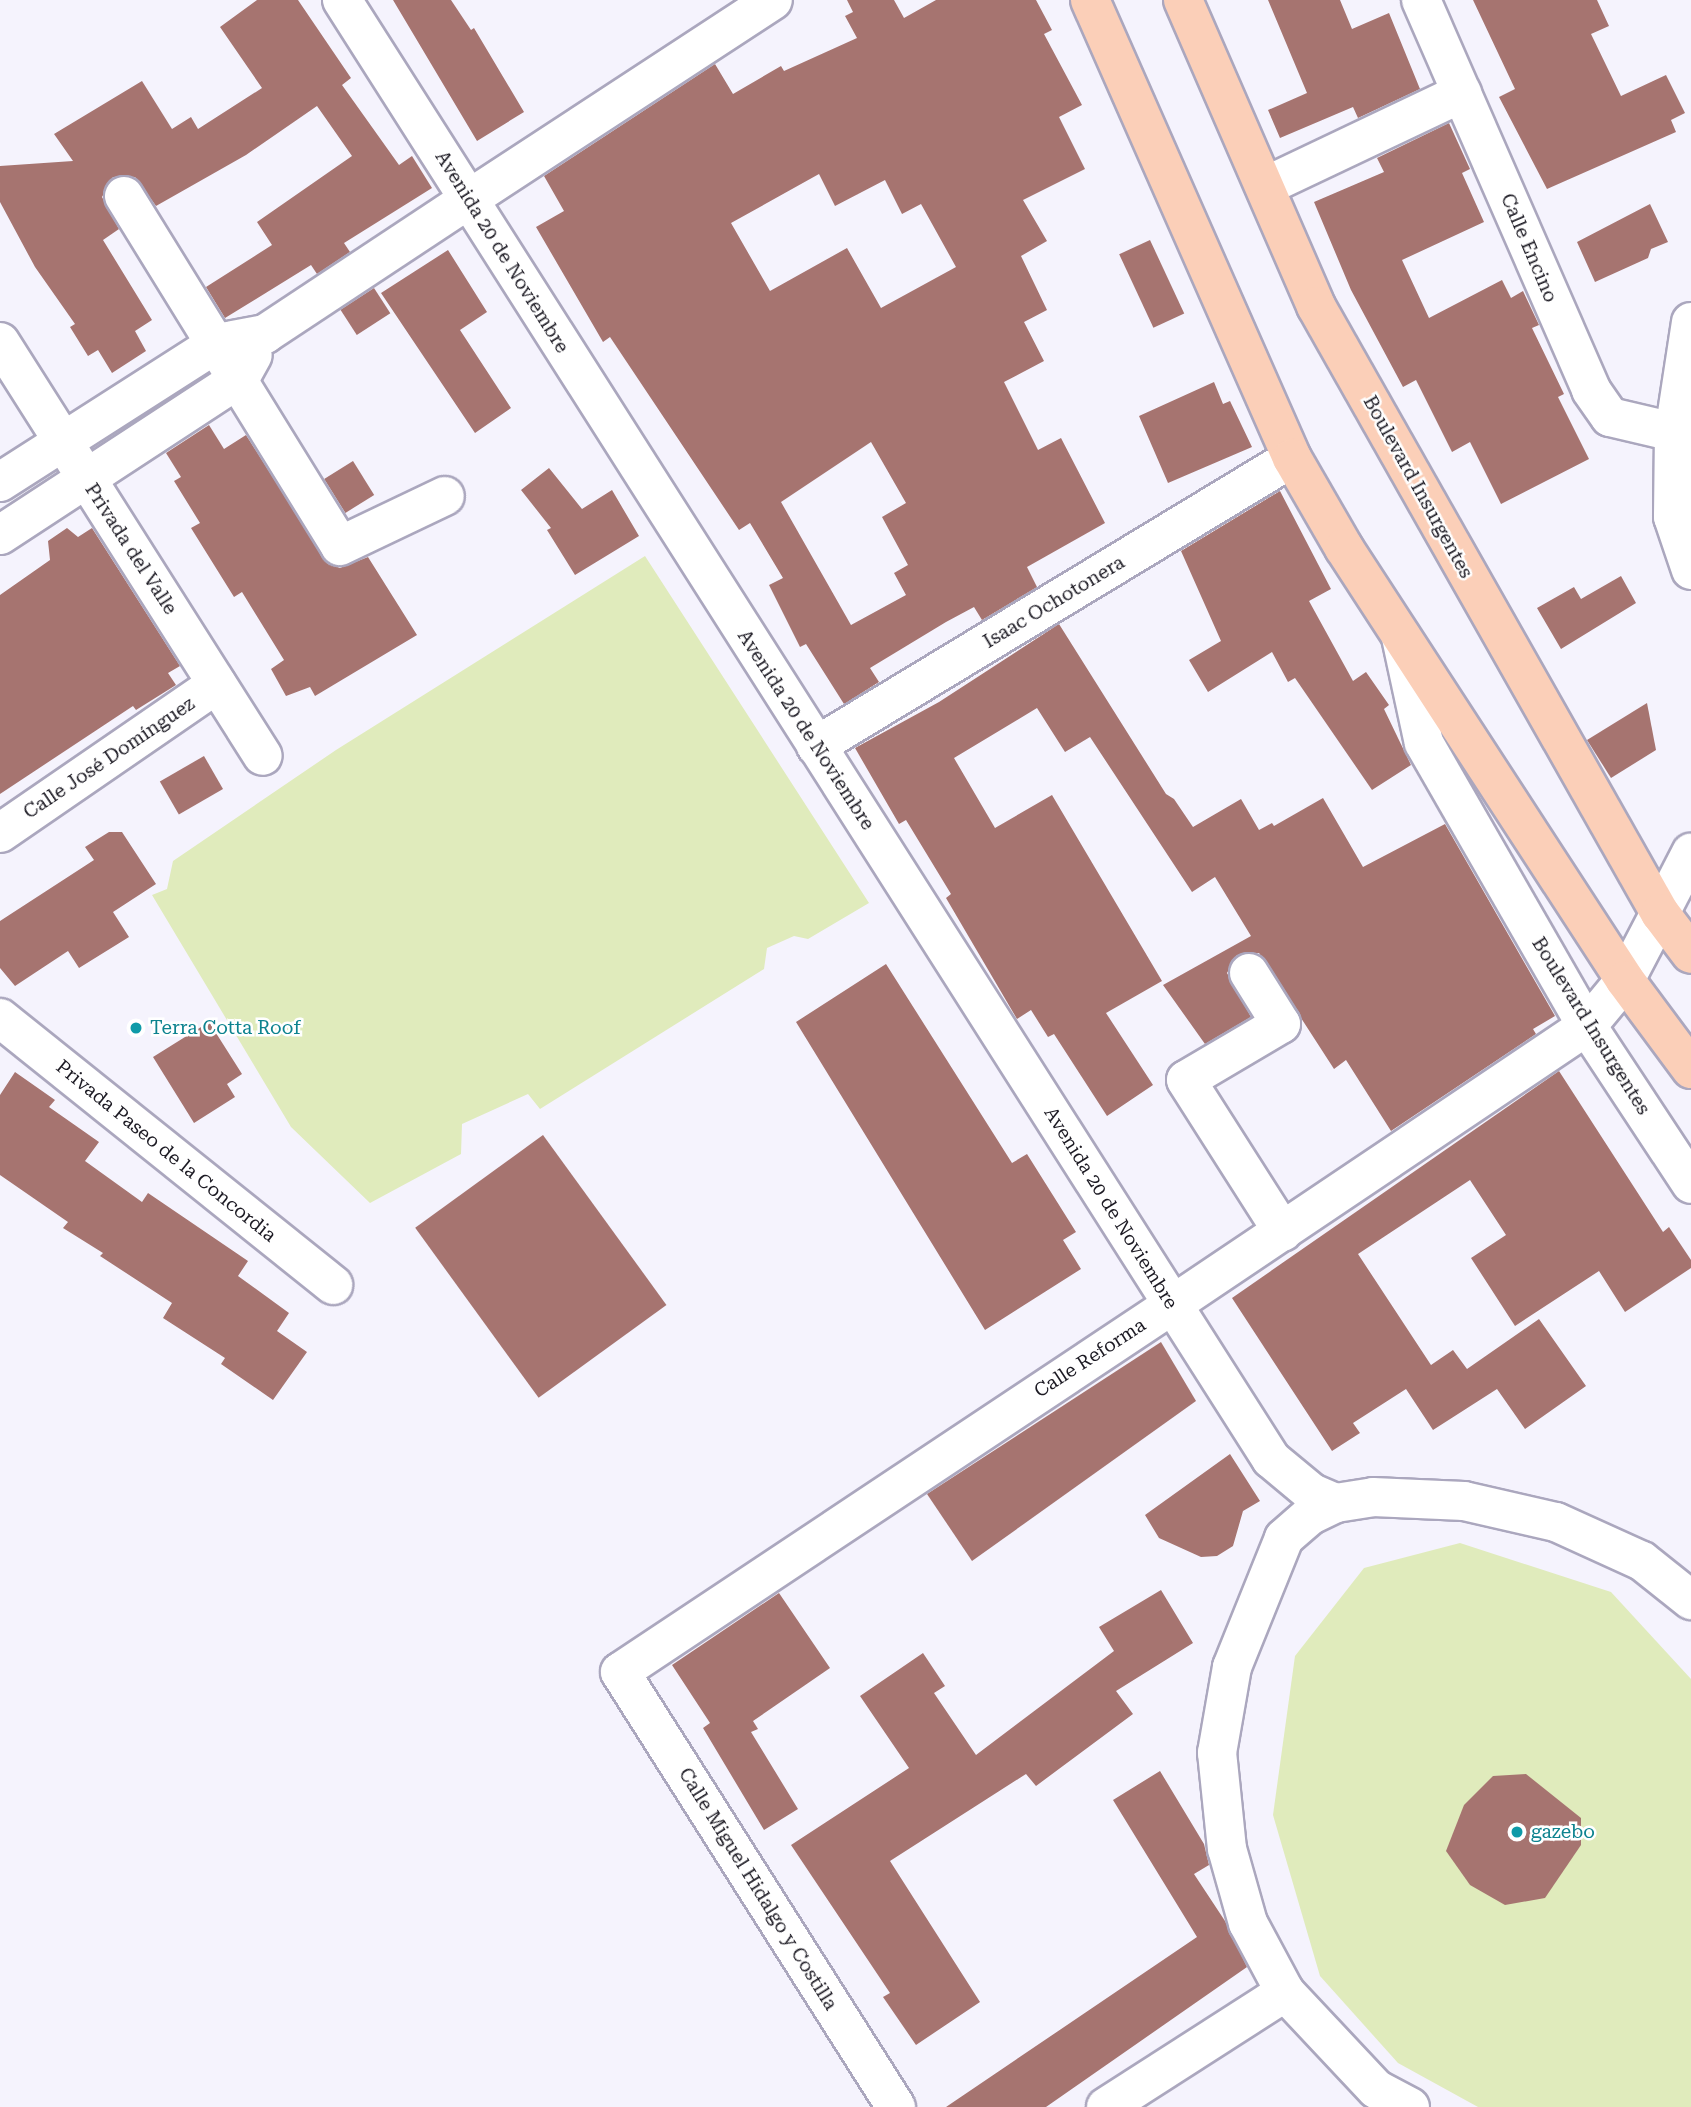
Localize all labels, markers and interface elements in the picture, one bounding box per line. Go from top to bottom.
street label: Avenida 20 de Noviembre [430,147,574,357]
street label: Calle Encino [1496,190,1562,306]
street label: Boulevard Insurgentes [1358,392,1478,582]
street label: Privada del Valle [80,479,182,619]
street label: Isaac Ochotonera [979,551,1129,653]
street label: Avenida 20 de Noviembre [733,626,879,834]
street label: Calle José Domínguez [19,692,199,824]
street label: Boulevard Insurgentes [1527,933,1655,1119]
place label: Terra Cotta Roof [150,1017,301,1039]
marker: Terra Cotta Roof [128,1020,144,1036]
street label: Privada Paseo de la Concordia [51,1055,281,1247]
street label: Avenida 20 de Noviembre [1039,1103,1183,1313]
street label: Calle Reforma [1030,1313,1150,1403]
street label: Calle Miguel Hidalgo y Costilla [674,1764,842,2014]
place label: gazebo [1531,1821,1595,1843]
marker: gazebo [1509,1824,1525,1840]

